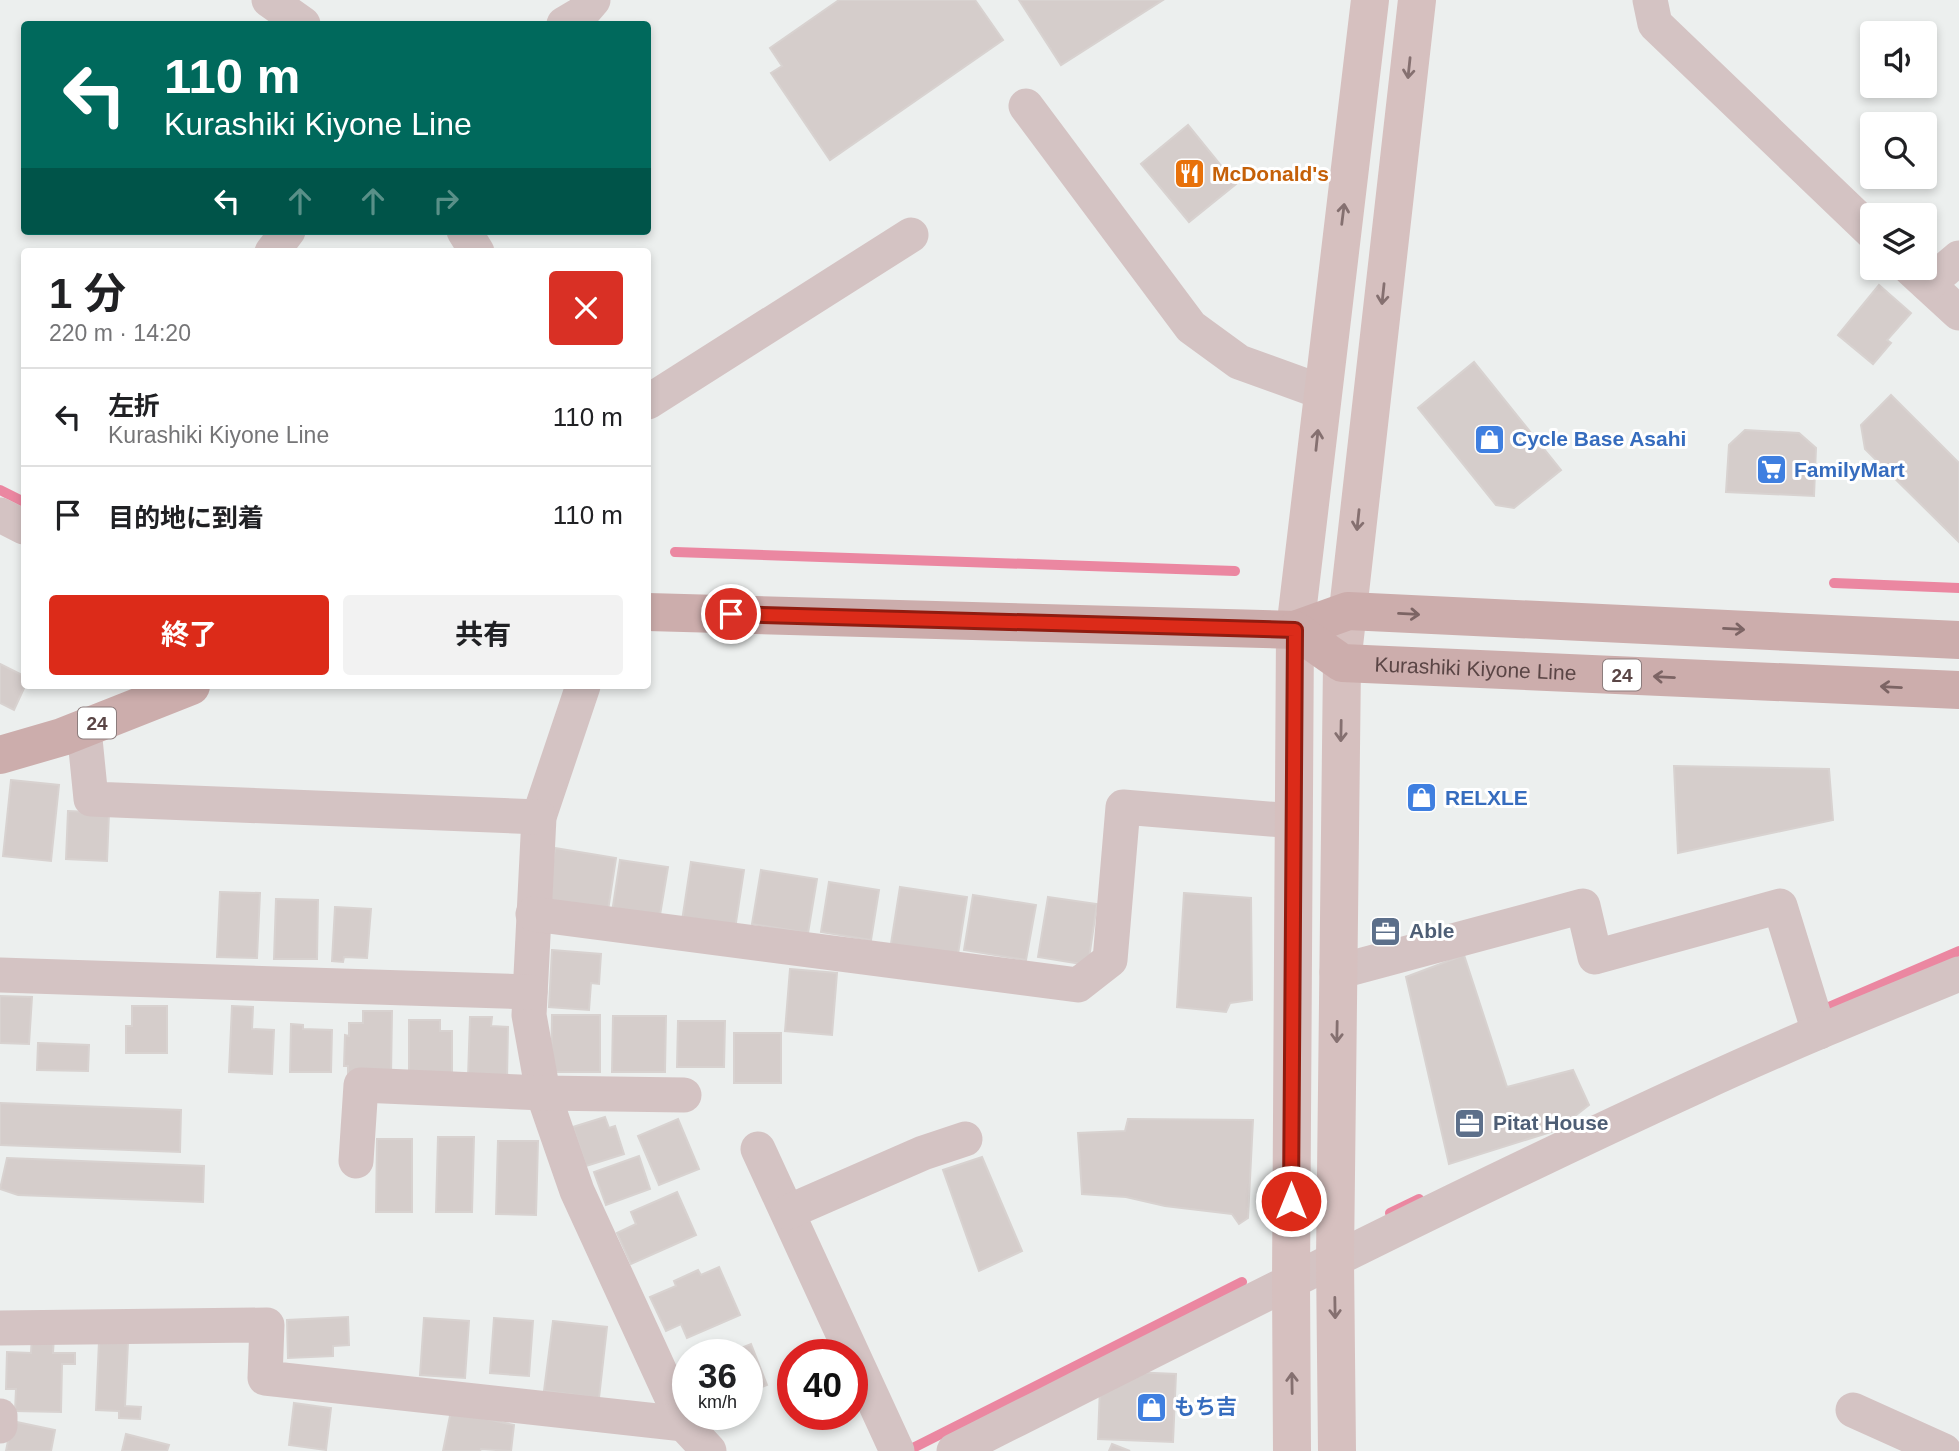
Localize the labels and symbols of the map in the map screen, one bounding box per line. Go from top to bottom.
one-way arrow [1402,56,1415,79]
restaurant icon: McDonald's [1172,157,1206,191]
place label: McDonald's [1212,162,1329,185]
one-way arrow [1337,203,1350,226]
one-way arrow [1377,282,1390,305]
shop icon: Cycle Base Asahi [1472,422,1506,456]
place label: Cycle Base Asahi [1512,427,1686,450]
one-way arrow [1310,429,1323,452]
supermarket icon: FamilyMart [1754,453,1788,487]
place label: FamilyMart [1794,458,1905,481]
one-way arrow [1351,508,1364,531]
pin [701,584,761,644]
one-way arrow [1397,607,1420,620]
one-way arrow [1722,623,1745,636]
street label: Kurashiki Kiyone Line [1374,652,1577,684]
road number: 24 [1603,660,1641,690]
one-way arrow [1652,671,1675,684]
one-way arrow [1880,681,1903,694]
road number: 24 [78,708,116,738]
one-way arrow [1334,719,1348,742]
shop icon: RELXLE [1405,781,1439,815]
place label: RELXLE [1445,786,1528,809]
office icon: Able [1369,914,1403,948]
place label: Able [1409,919,1455,942]
one-way arrow [1330,1020,1344,1043]
office icon: Pitat House [1453,1106,1487,1140]
place label: Pitat House [1493,1111,1609,1134]
position arrow [1254,1164,1328,1238]
one-way arrow [1328,1297,1342,1320]
speed limit sign: 40 [777,1339,868,1430]
one-way arrow [1285,1372,1298,1395]
shop icon: もち吉 [1134,1390,1168,1424]
place label: もち吉 [1174,1395,1237,1418]

